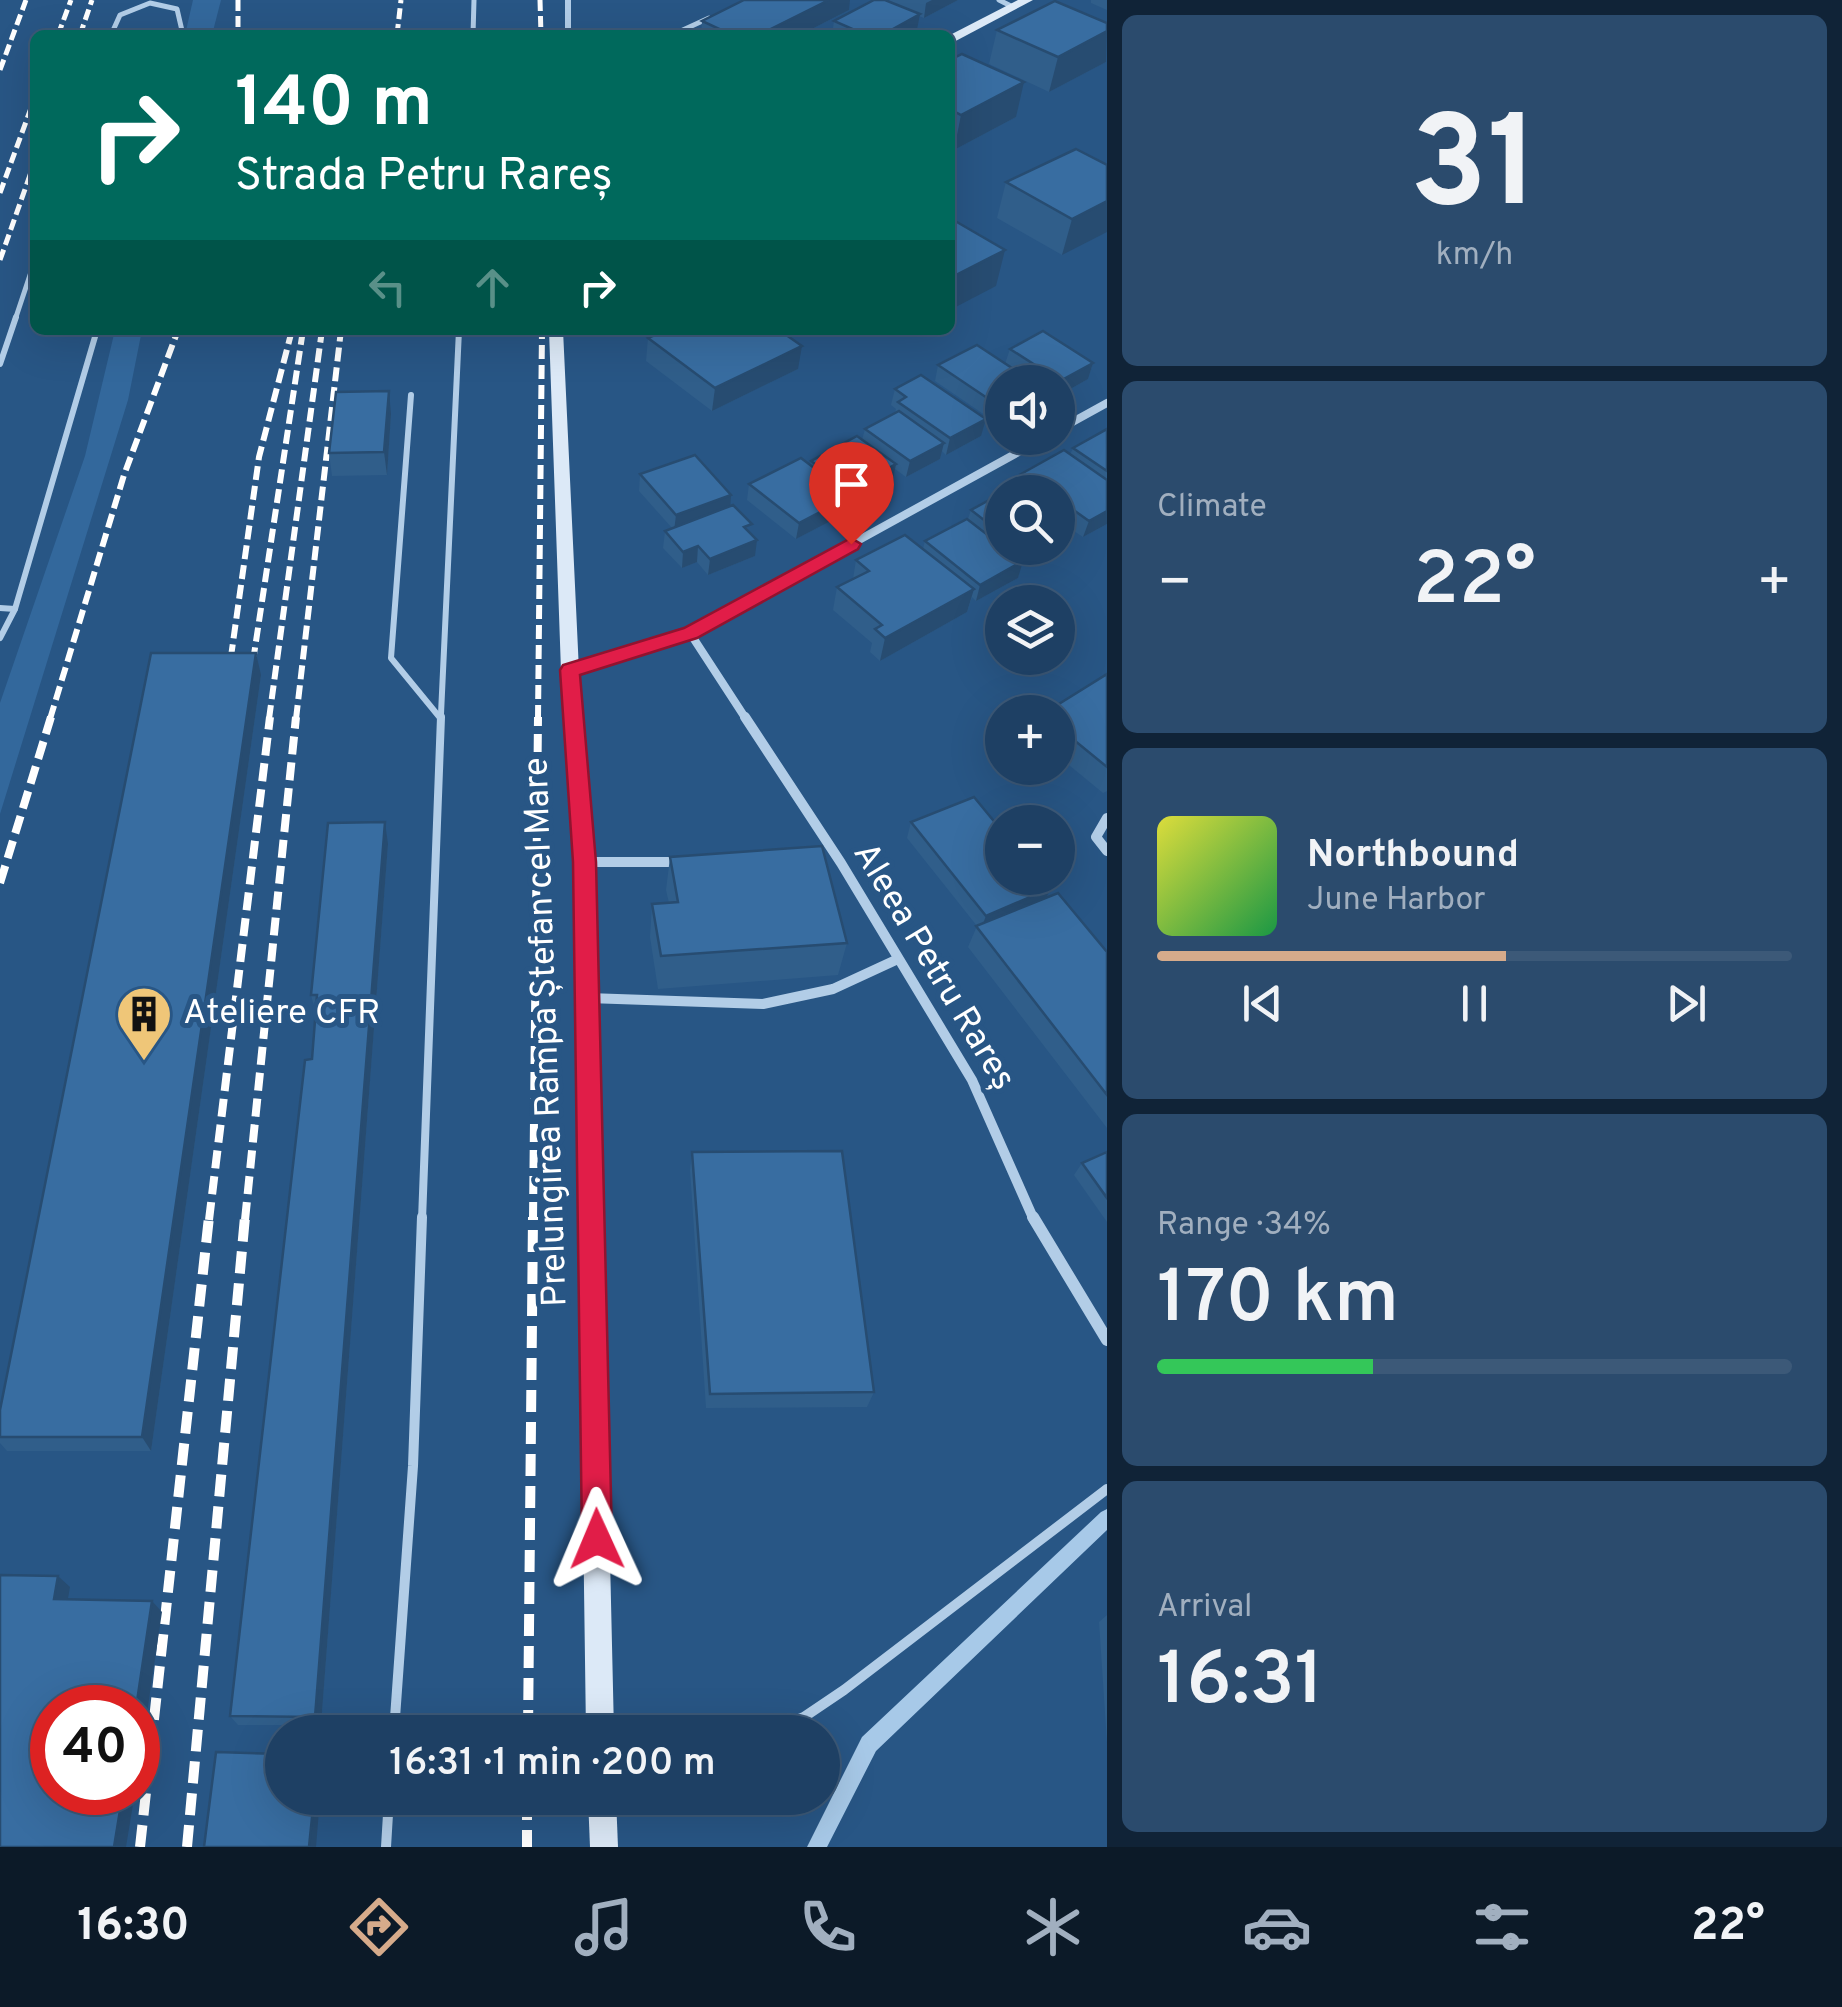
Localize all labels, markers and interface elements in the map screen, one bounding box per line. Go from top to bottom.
text: 140 m [235,62,433,151]
icon: right [70,70,200,200]
text: 31 [1410,88,1539,253]
text: Strada Petru Rareș [235,149,613,206]
text: km/h [1436,236,1513,276]
icon: left [360,260,415,315]
icon: ahead [465,260,520,315]
icon: right [570,260,625,315]
map controls [985,365,1075,895]
button: sound [985,365,1075,455]
pin [809,442,894,545]
icon: arrive [824,457,879,512]
button: search [985,475,1075,565]
text: Climate [1157,488,1267,528]
text: 22° [1413,536,1536,631]
text: − [1157,550,1192,620]
text: + [1757,550,1792,620]
button: layers [985,585,1075,675]
button: + [985,695,1075,785]
street label: Prelungirea Rampa Ștefan cel Mare [515,756,579,1308]
button: − [985,805,1075,895]
text: Northbound [1307,832,1519,881]
street label: Aleea Petru Rareș [842,835,1024,1099]
text: June Harbor [1307,881,1486,921]
icon: previous [1235,976,1290,1031]
icon: pause [1447,976,1502,1031]
icon: next [1659,976,1714,1031]
building icon: Ateliere CFR [114,984,174,1063]
place label: Ateliere CFR [183,992,380,1036]
text: Range · 34% [1157,1206,1331,1246]
text: 170 km [1157,1254,1399,1349]
position arrow [545,1487,649,1591]
text: Arrival [1157,1588,1252,1628]
text: 16:31 [1157,1636,1324,1731]
speed limit sign: 40 [30,1685,160,1815]
text: 16:31 · 1 min · 200 m [389,1740,716,1789]
icon: directions [344,1892,414,1962]
icon: music [569,1892,639,1962]
icon: phone [793,1892,863,1962]
icon: climate [1018,1892,1088,1962]
icon: car [1242,1892,1312,1962]
icon: filters [1467,1892,1537,1962]
text: 16:30 [77,1899,190,1956]
text: 22° [1691,1899,1765,1956]

